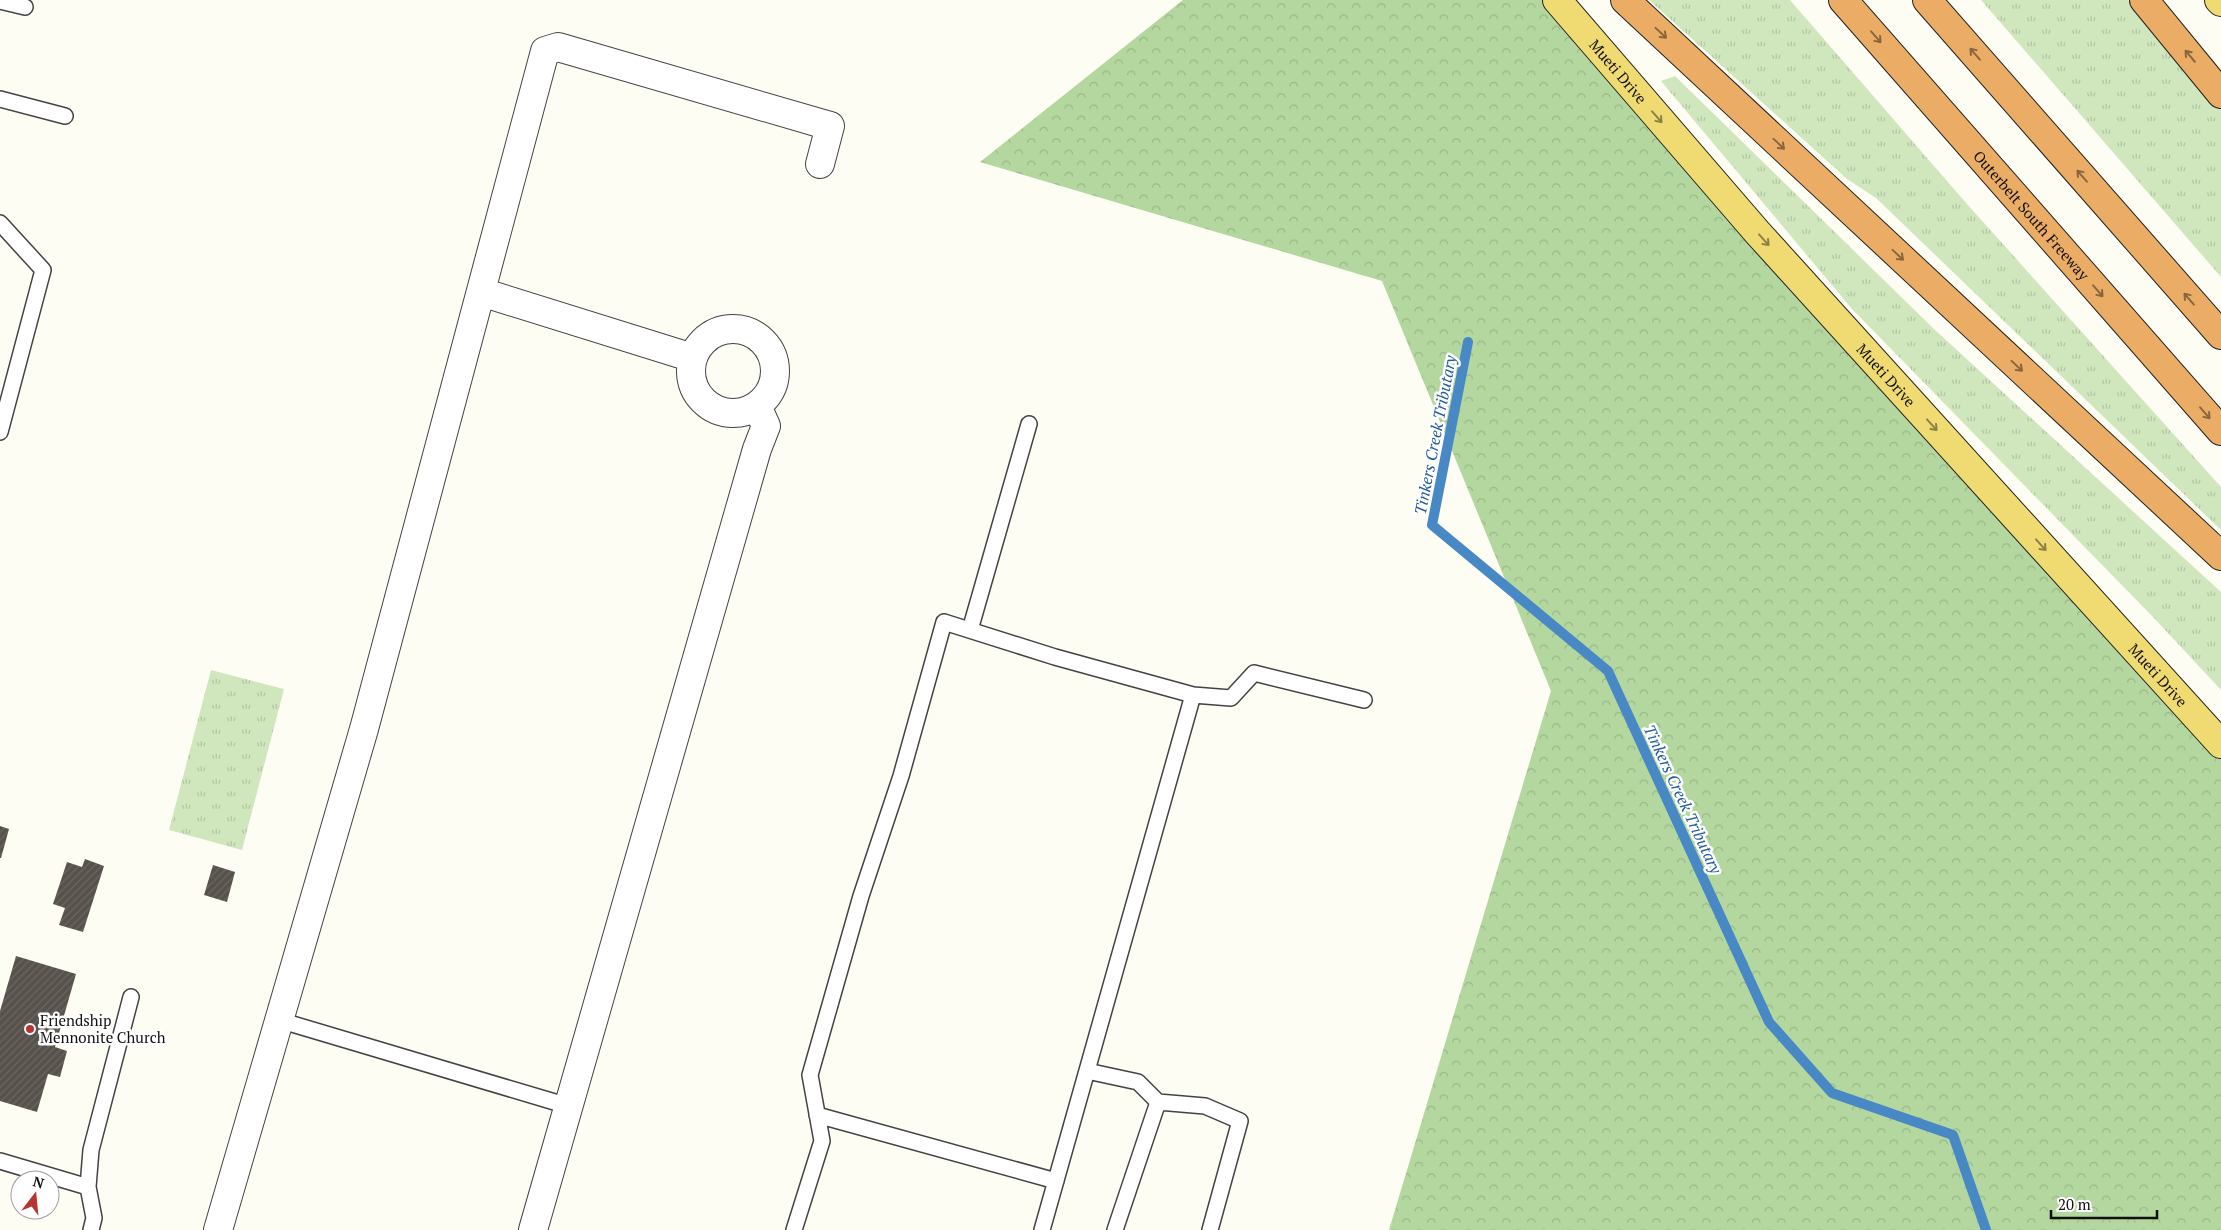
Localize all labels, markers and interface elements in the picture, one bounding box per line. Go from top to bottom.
one-way arrow [1654,27,1667,39]
one-way arrow [1870,30,1881,43]
street label: Mueti Drive [1585,35,1652,108]
one-way arrow [1969,48,1981,61]
one-way arrow [2185,50,2196,63]
one-way arrow [1651,110,1662,123]
one-way arrow [1773,138,1786,150]
street label: Outerbelt South Freeway [1969,146,2094,284]
one-way arrow [2076,170,2088,183]
one-way arrow [1758,233,1770,246]
one-way arrow [1892,249,1905,261]
one-way arrow [2092,284,2104,297]
one-way arrow [2183,292,2195,305]
street label: Mueti Drive [1853,339,1920,411]
water label: Tinkers Creek Tributary [1409,353,1461,517]
one-way arrow [2011,360,2023,372]
one-way arrow [2199,406,2211,419]
one-way arrow [1926,418,1937,431]
one-way arrow [2035,539,2047,552]
street label: Mueti Drive [2125,639,2192,711]
water label: Tinkers Creek Tributary [1639,721,1727,878]
place label: Friendship Mennonite Church [40,1010,166,1047]
marker: Friendship Mennonite Church [24,1023,36,1035]
north arrow [10,1170,60,1220]
text: N [31,1171,47,1193]
scale bar [2051,1188,2157,1220]
text: 20 m [2058,1194,2091,1214]

